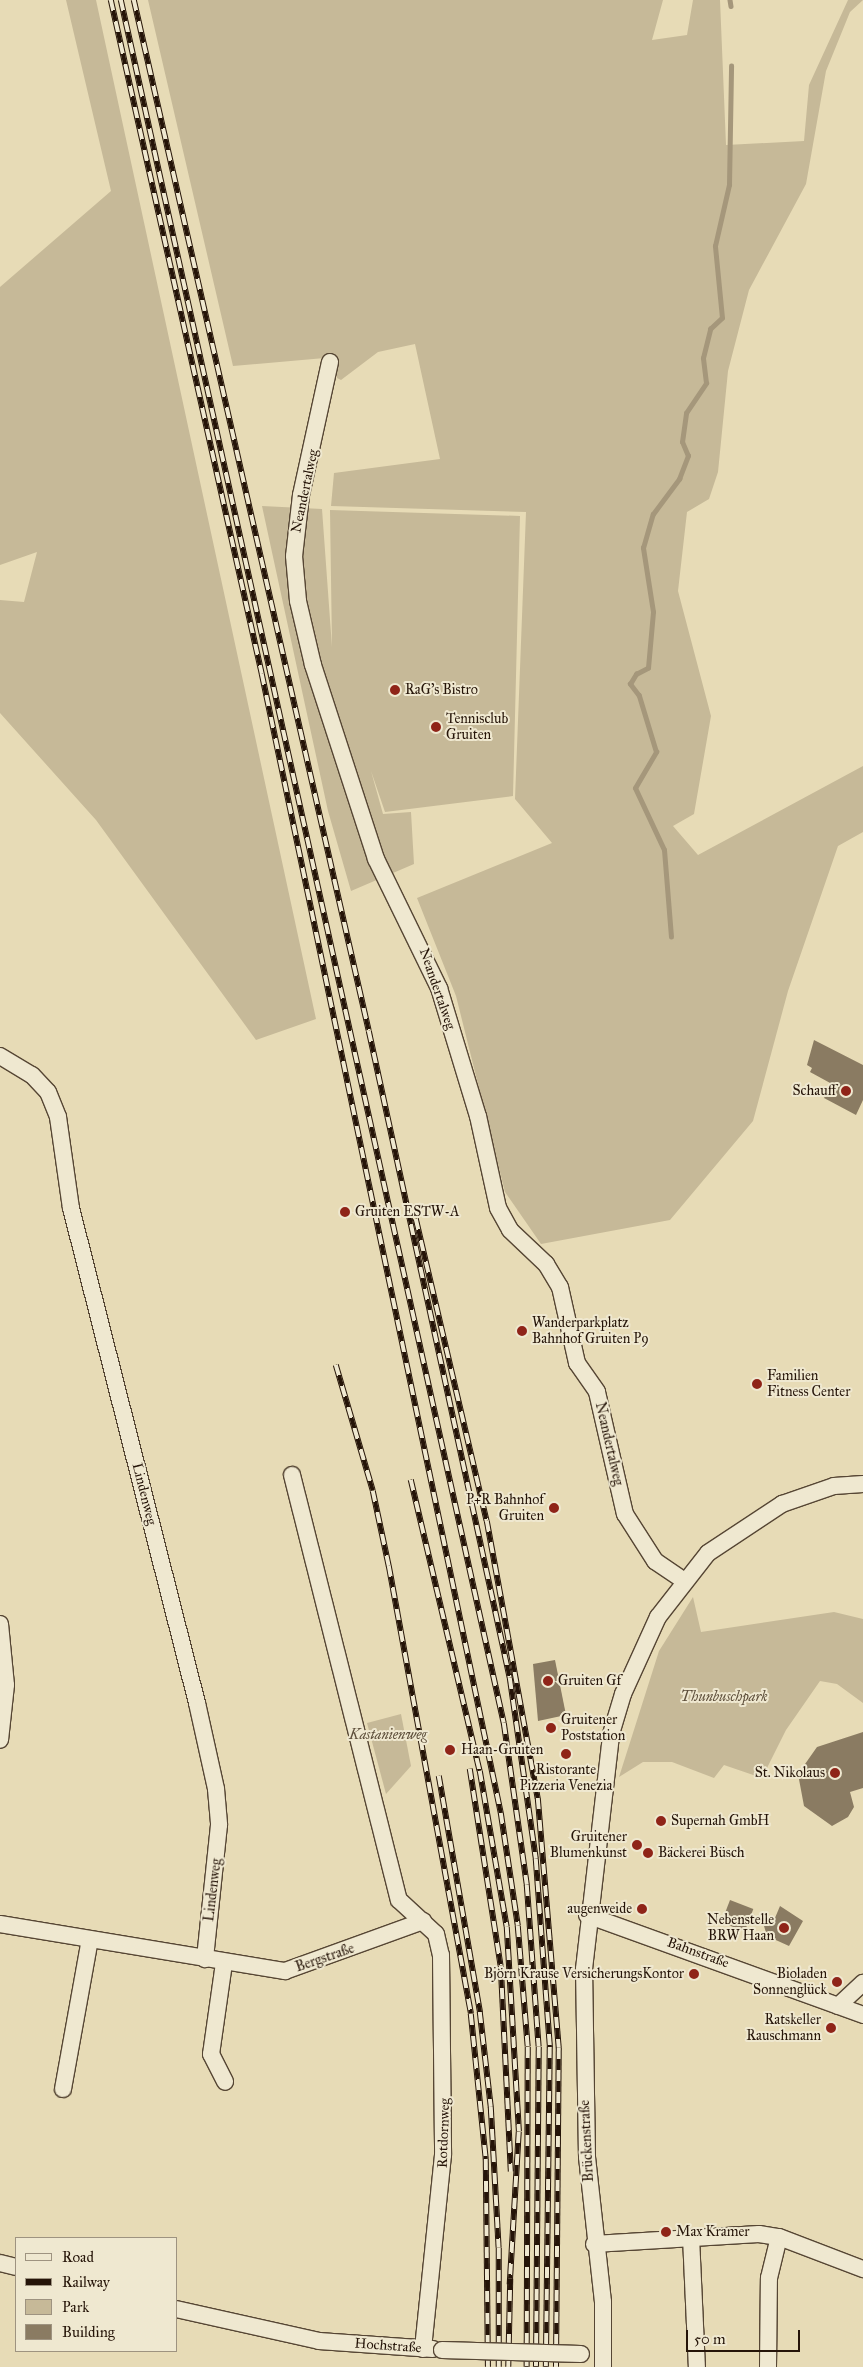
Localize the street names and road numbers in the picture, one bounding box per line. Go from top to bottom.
street label: Neandertalweg [288,448,322,534]
street label: Neandertalweg [415,946,459,1032]
street label: Neandertalweg [591,1401,627,1487]
street label: Lindenweg [128,1461,160,1527]
street label: Lindenweg [201,1857,225,1923]
street label: Bahnstraße [665,1934,731,1972]
street label: Bergstraße [293,1940,357,1976]
street label: Rotdornweg [434,2098,454,2168]
street label: Brückenstraße [576,2100,598,2182]
street label: Hochstraße [354,2335,422,2357]

